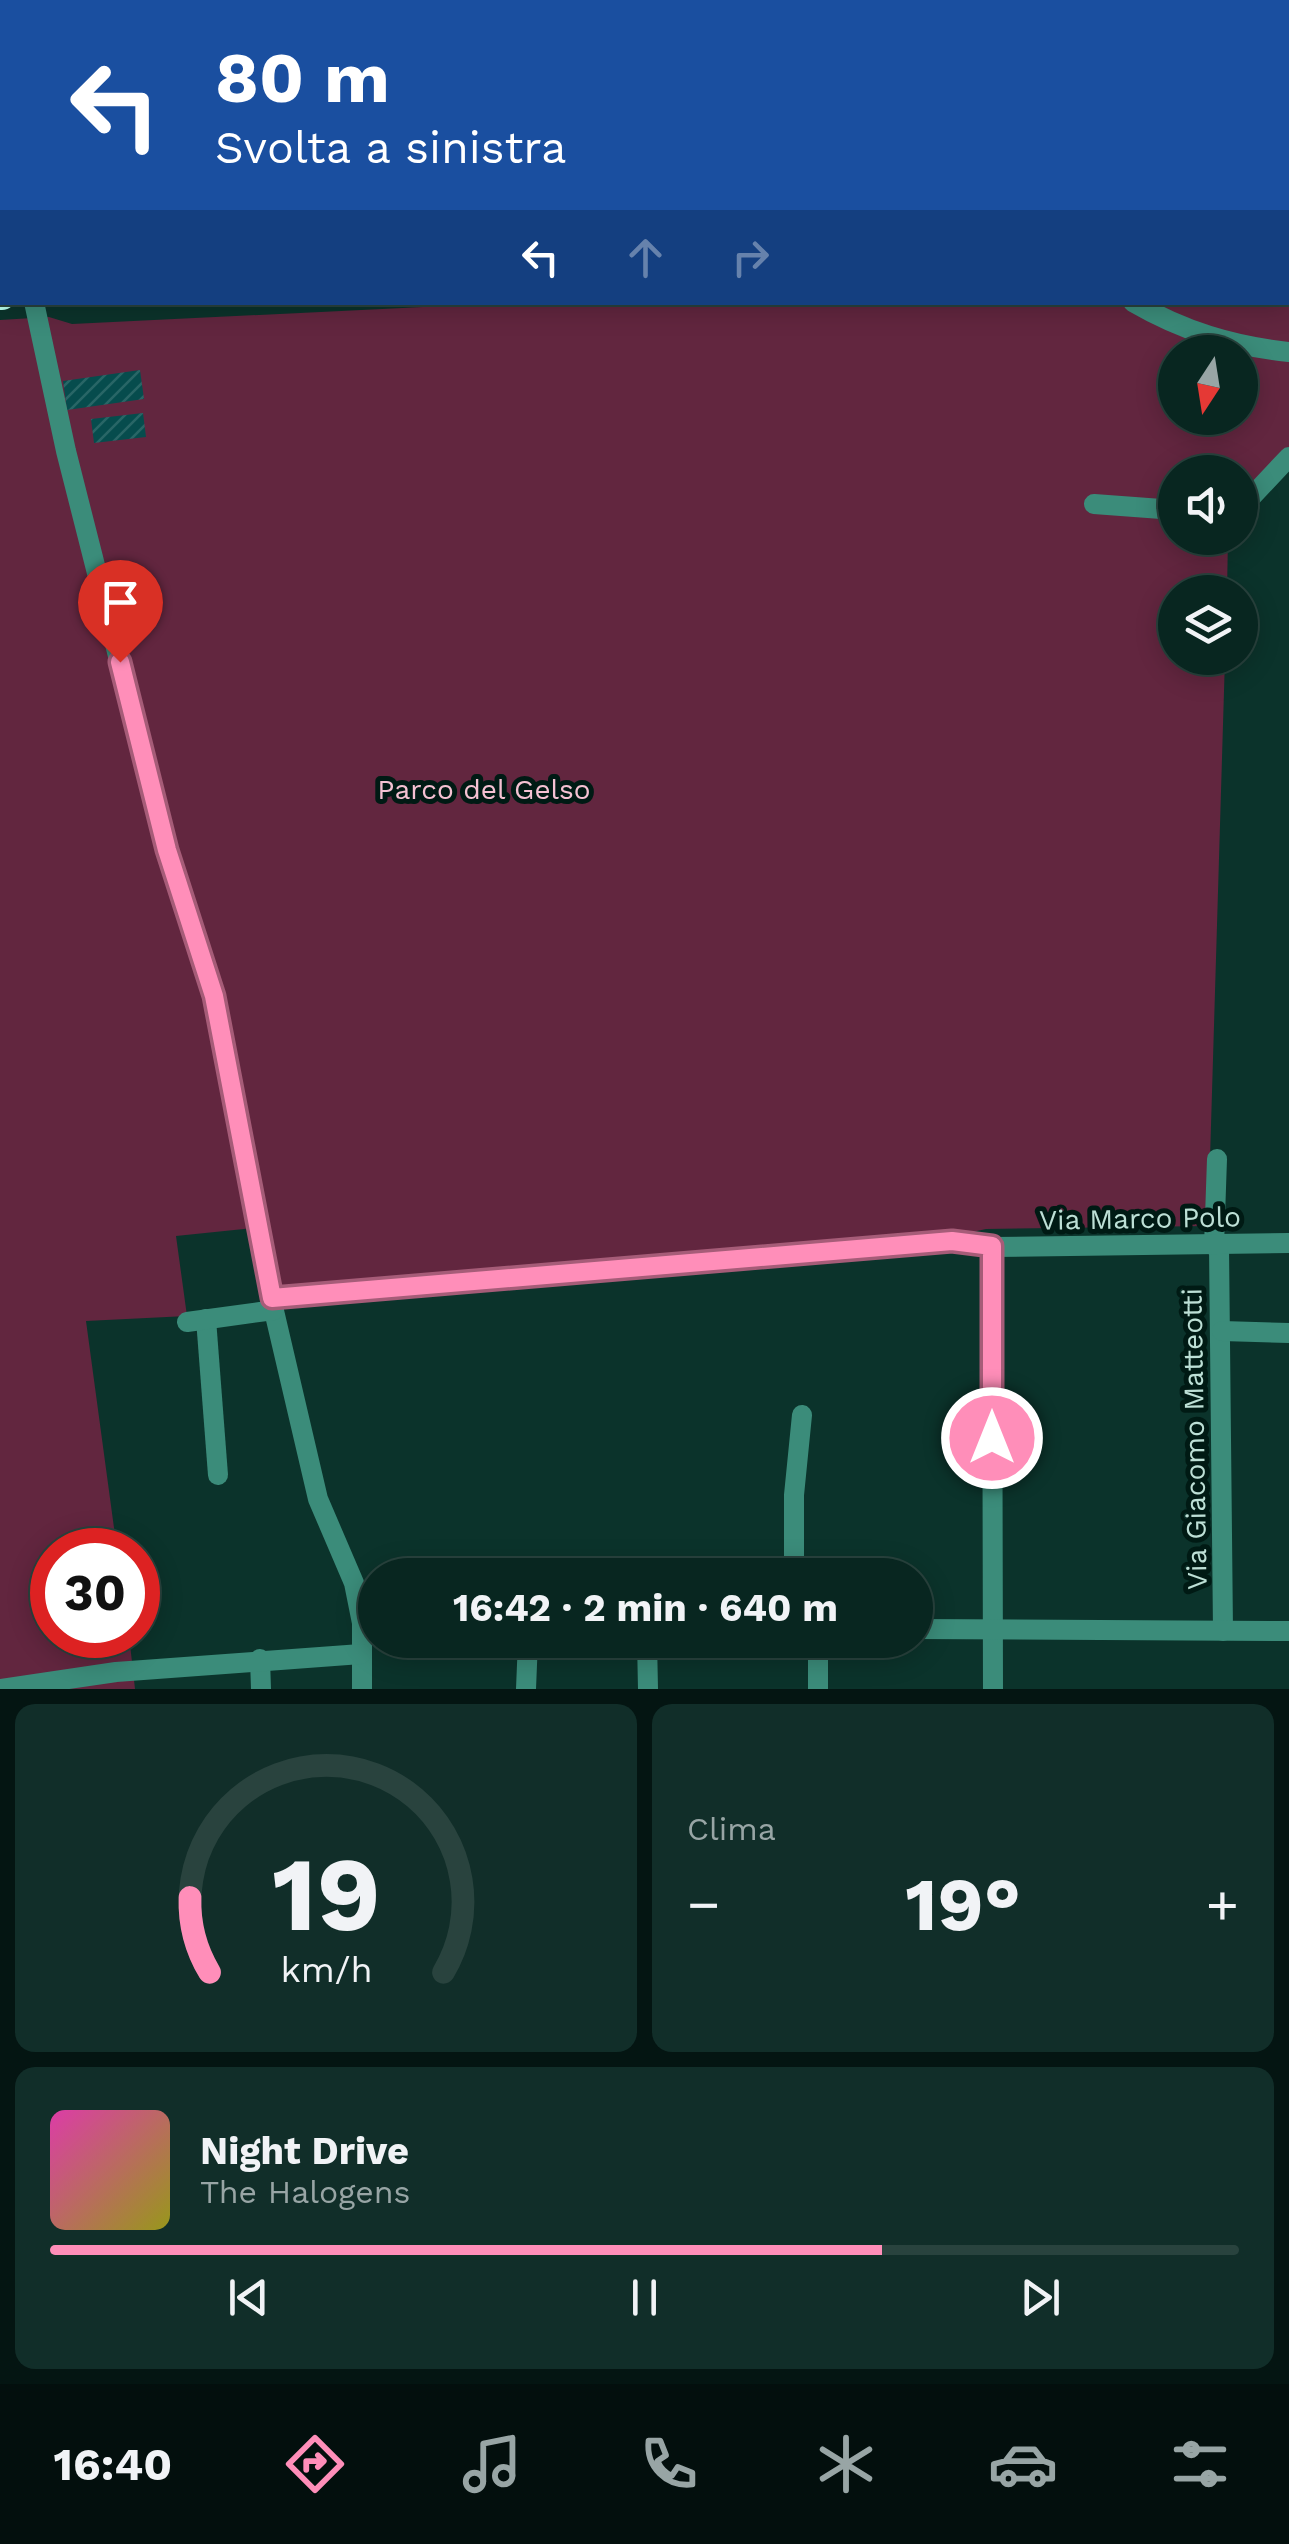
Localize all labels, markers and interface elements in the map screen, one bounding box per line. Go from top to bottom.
text: 80 m [215,37,390,119]
icon: left [50,40,180,170]
text: Svolta a sinistra [215,121,567,174]
icon: left [513,230,568,285]
icon: ahead [618,230,673,285]
icon: right [723,230,778,285]
north arrow [1158,335,1258,435]
map controls [1158,335,1258,675]
button: sound [1158,455,1258,555]
pin [78,560,163,663]
icon: arrive [93,575,148,630]
button: layers [1158,575,1258,675]
park label: Parco del Gelso [377,773,591,806]
street label: Via Marco Polo [1039,1200,1241,1237]
street label: Via Giacomo Matteotti [1175,1288,1214,1590]
position arrow [940,1386,1044,1490]
speed limit sign: 30 [30,1528,160,1658]
text: 16:42 · 2 min · 640 m [453,1586,838,1630]
text: Clima [687,1810,776,1848]
text: 19 [272,1833,380,1955]
text: 19° [905,1860,1021,1948]
text: − [687,1872,720,1936]
text: + [1206,1872,1239,1936]
text: km/h [280,1949,372,1991]
text: Night Drive [200,2129,409,2173]
text: The Halogens [200,2173,410,2211]
icon: previous [221,2270,276,2325]
icon: pause [617,2270,672,2325]
icon: next [1013,2270,1068,2325]
icon: directions [280,2429,350,2499]
icon: music [457,2429,527,2499]
icon: phone [634,2429,704,2499]
icon: climate [811,2429,881,2499]
icon: car [988,2429,1058,2499]
icon: filters [1165,2429,1235,2499]
text: 16:40 [54,2438,172,2491]

